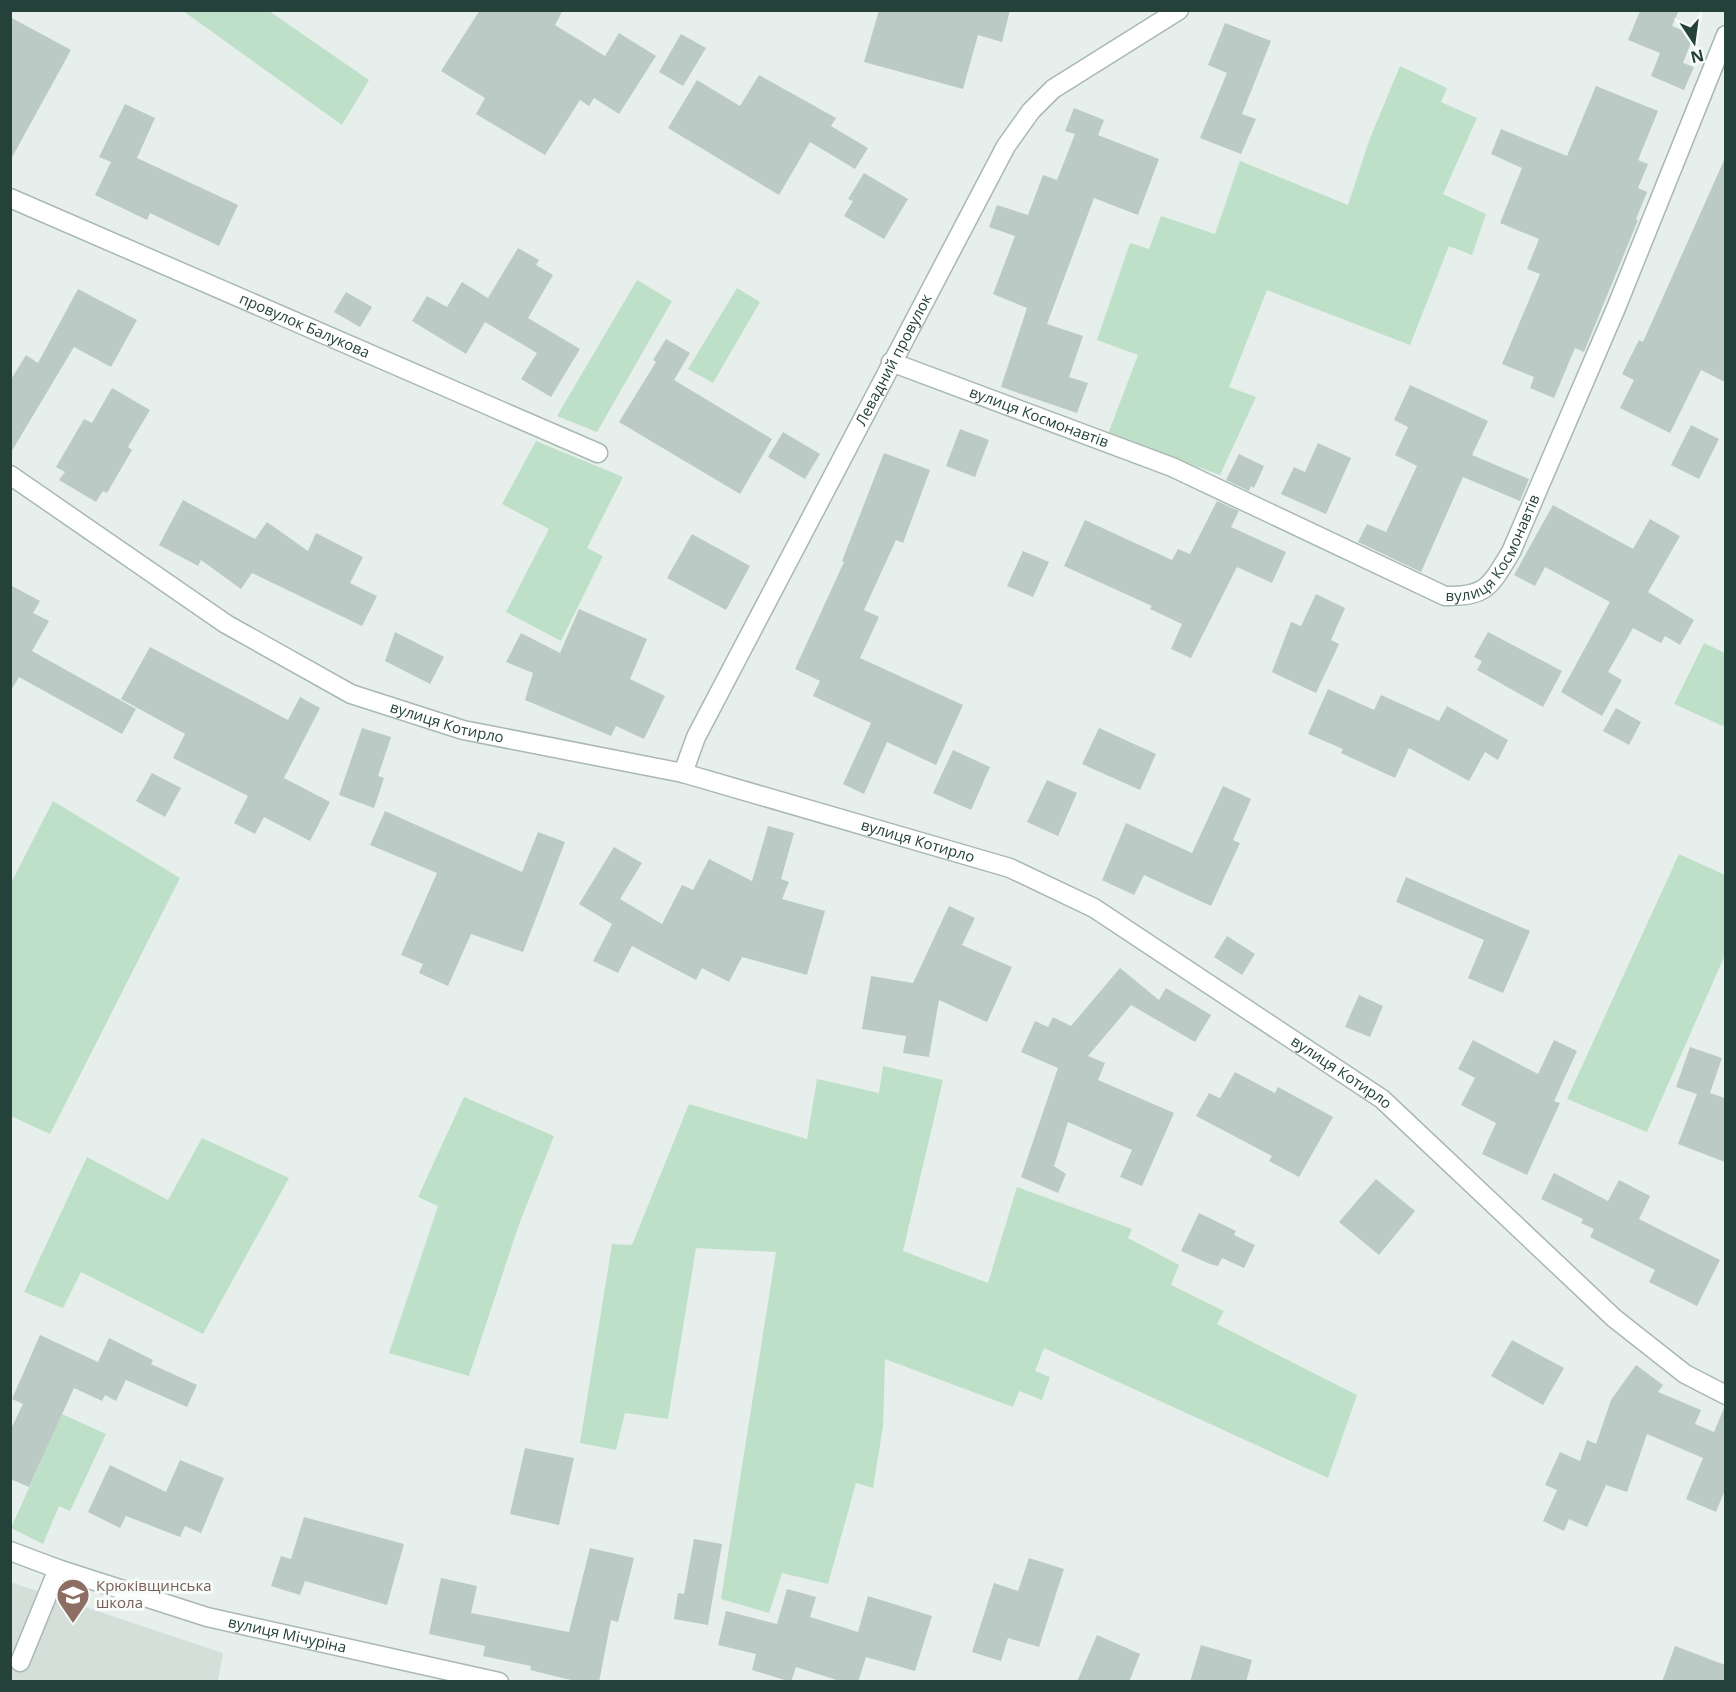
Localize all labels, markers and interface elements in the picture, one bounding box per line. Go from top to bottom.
north arrow [1664,12,1724,72]
text: N [1689,44,1706,69]
street label: провулок Балукова [237,288,373,362]
street label: Левадний провулок [850,290,936,429]
street label: вулиця Космонавтів [967,381,1112,452]
street label: вулиця Космонавтів [1446,491,1544,605]
street label: вулиця Котирло [388,696,506,747]
street label: вулиця Котирло [859,814,977,866]
street label: вулиця Котирло [1288,1030,1397,1113]
place label: Крюківщинська школа [96,1575,212,1612]
school or university icon: Крюківщинська школа [55,1577,91,1624]
street label: вулиця Мічуріна [226,1611,349,1657]

